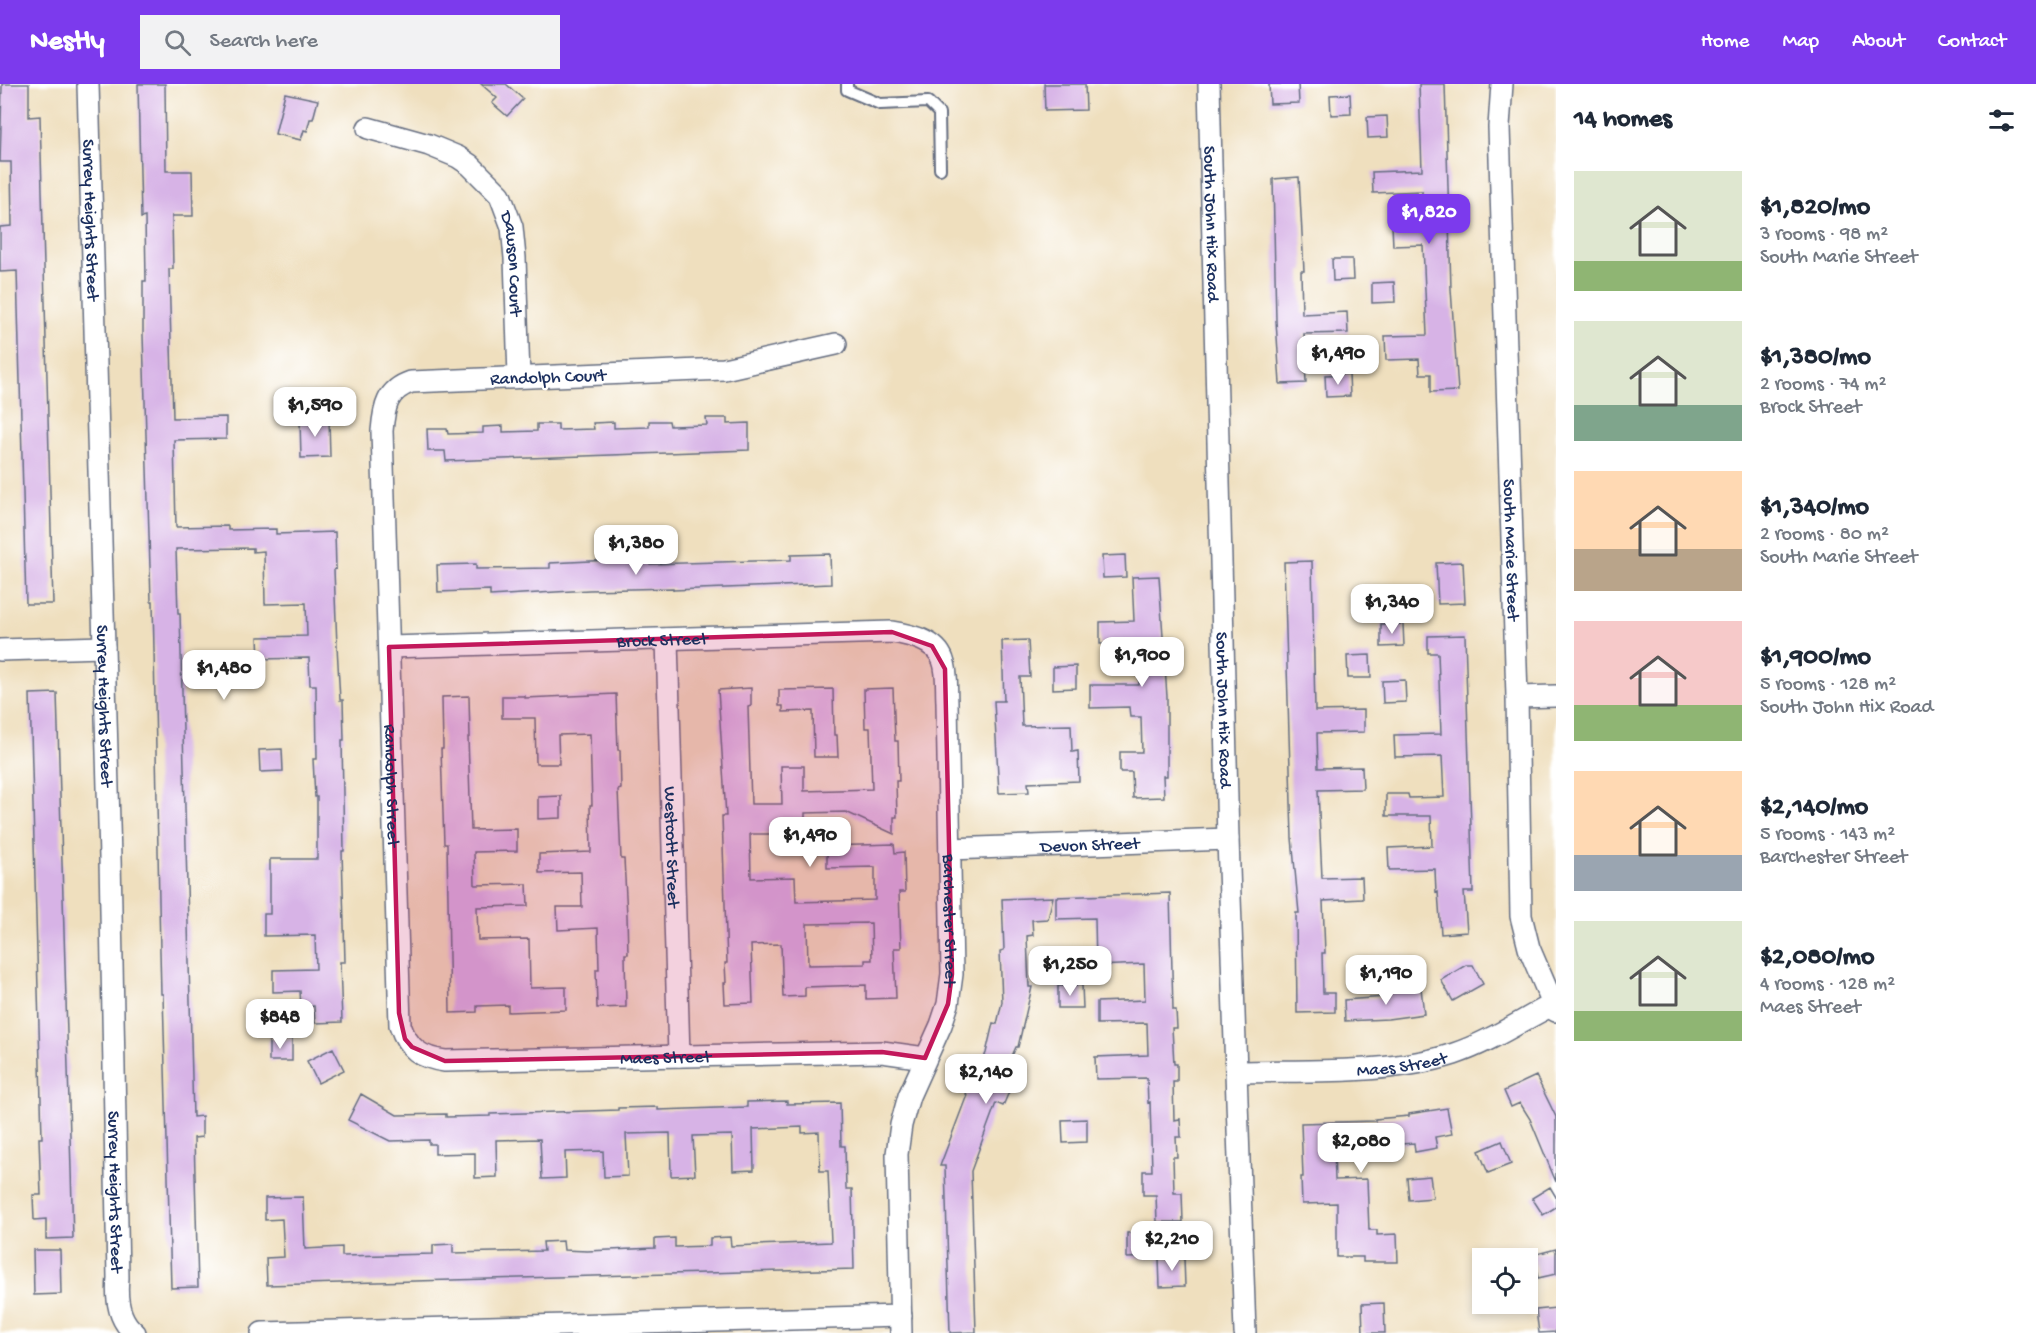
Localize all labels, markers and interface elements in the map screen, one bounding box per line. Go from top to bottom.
search box [140,15,560,69]
text: Nestly [30,26,104,59]
icon: search [161,26,194,59]
text: Search here [209,29,318,55]
text: Home [1701,30,1749,55]
text: Map [1782,30,1819,55]
text: About [1852,30,1905,55]
text: Contact [1938,30,2006,55]
icon: filters [1985,104,2018,137]
text: 14 homes [1574,105,1672,136]
street label: Surrey Heights Street [77,139,102,303]
street label: South John Hix Road [1198,146,1223,304]
text: $1,820/mo [1760,193,1870,224]
pin: $1,820 [1380,194,1478,245]
icon: home [1622,195,1694,267]
text: $1,820 [1401,202,1457,225]
street label: Dawson Court [494,208,525,318]
text: 3 rooms · 98 m² [1760,224,1888,247]
text: South Marie Street [1760,247,1917,270]
pin: $1,490 [1289,335,1387,386]
text: $1,490 [1311,343,1365,366]
text: $1,380/mo [1760,343,1871,374]
icon: home [1622,345,1694,417]
street label: Randolph Court [490,366,608,391]
text: 2 rooms · 74 m² [1760,374,1886,397]
pin: $1,590 [266,387,364,438]
text: $1,590 [287,395,343,418]
text: Brock Street [1760,397,1861,420]
street label: South Marie Street [1497,479,1523,623]
text: $1,340/mo [1760,493,1869,524]
icon: home [1622,495,1694,567]
text: 2 rooms · 80 m² [1760,524,1889,547]
pin: $1,380 [587,525,685,576]
text: $1,380 [608,533,664,556]
text: South Marie Street [1760,547,1917,570]
pin: $1,340 [1343,584,1441,635]
text: $1,340 [1365,592,1419,615]
street label: Surrey Heights Street [90,625,116,789]
street label: Brock Street [615,629,710,653]
street label: South John Hix Road [1210,632,1235,790]
pin: $1,900 [1093,637,1191,688]
text: $1,900/mo [1760,643,1871,674]
text: $1,900 [1114,645,1170,668]
icon: home [1622,645,1694,717]
pin: $1,480 [175,650,273,701]
text: $1,480 [196,658,252,681]
text: 5 rooms · 128 m² [1760,674,1896,697]
text: South John Hix Road [1760,697,1933,720]
street label: Randolph Street [378,724,403,849]
street label: Westcott Street [658,786,683,909]
text: $2,140/mo [1760,793,1868,824]
icon: home [1622,795,1694,867]
pin: $1,490 [761,817,859,868]
text: 5 rooms · 143 m² [1760,824,1895,847]
text: $1,490 [783,825,837,848]
street label: Devon Street [1039,834,1142,859]
text: Barchester Street [1760,847,1907,870]
street label: Barchester Street [937,853,960,989]
text: $2,080/mo [1760,943,1875,974]
icon: home [1622,945,1694,1017]
pin: $1,250 [1021,946,1119,997]
text: $1,250 [1042,954,1098,977]
pin: $1,190 [1337,955,1435,1006]
text: $1,190 [1360,963,1412,986]
text: 4 rooms · 128 m² [1760,974,1895,997]
text: Maes Street [1760,997,1861,1020]
pin: $848 [244,999,316,1050]
text: $848 [260,1007,300,1030]
street label: Maes Street [620,1047,713,1070]
street label: Maes Street [1356,1048,1451,1083]
pin: $2,140 [937,1054,1035,1105]
text: $2,140 [959,1062,1013,1085]
street label: Surrey Heights Street [102,1111,126,1274]
pin: $2,080 [1312,1123,1410,1174]
text: $2,080 [1332,1131,1390,1154]
pin: $2,210 [1123,1221,1221,1272]
text: $2,210 [1145,1229,1199,1252]
map controls [1472,1248,1538,1314]
button: locate [1472,1248,1538,1314]

